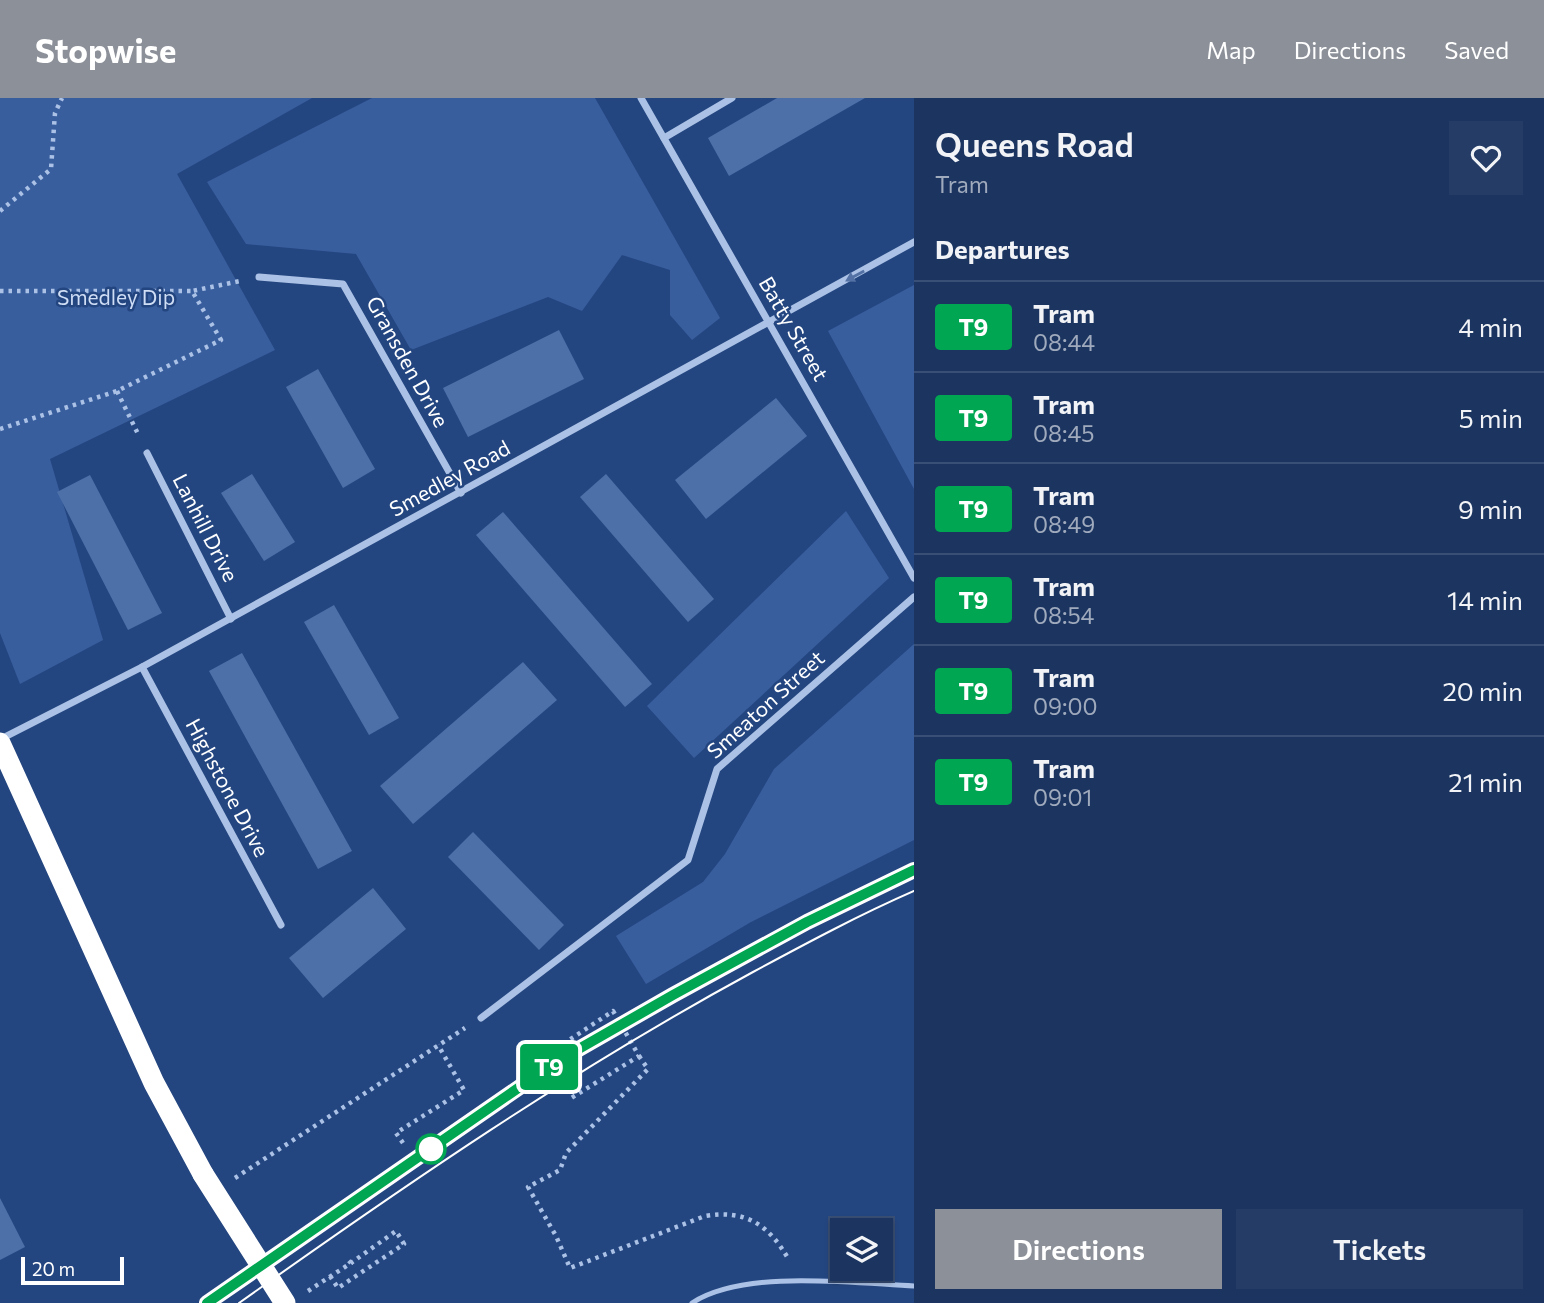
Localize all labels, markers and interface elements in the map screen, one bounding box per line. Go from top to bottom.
text: Stopwise [35,29,176,70]
text: Map [1206,35,1256,64]
text: Directions [1294,35,1406,64]
text: Saved [1444,35,1509,64]
button: heart [1449,121,1523,195]
text: Queens Road [935,123,1134,164]
text: Tram [935,170,989,198]
text: Departures [935,233,1070,264]
one-way arrow [845,270,864,282]
street label: Batty Street [754,272,834,385]
park label: Smedley Dip [57,284,175,309]
street label: Gransden Drive [362,291,455,431]
text: Tram [1033,297,1095,328]
text: 4 min [1458,311,1523,342]
text: T9 [959,312,988,341]
text: 08:44 [1033,328,1095,356]
text: Tram [1033,388,1095,419]
text: 5 min [1459,402,1523,433]
text: T9 [959,403,988,432]
text: 08:45 [1033,419,1094,447]
street label: Smedley Road [385,434,514,521]
street label: Lanhill Drive [168,469,244,586]
text: Tram [1033,479,1095,510]
text: 9 min [1458,493,1523,524]
text: T9 [959,494,988,523]
text: 08:49 [1033,510,1095,538]
text: Tram [1033,570,1095,601]
text: 14 min [1447,584,1523,615]
text: T9 [959,585,988,614]
text: 08:54 [1033,601,1094,629]
street label: Smeaton Street [701,645,829,763]
text: Tram [1033,661,1095,692]
text: 20 min [1442,675,1523,706]
text: T9 [959,676,988,705]
text: 09:00 [1033,692,1097,720]
street label: Highstone Drive [181,714,275,861]
text: Tram [1033,752,1095,783]
text: 21 min [1448,766,1523,797]
text: T9 [959,767,988,796]
text: 09:01 [1033,783,1092,811]
line badge: T9 [518,1044,580,1090]
text: T9 [534,1052,564,1081]
unlabelled marker [416,1134,446,1164]
button: Directions [935,1209,1222,1289]
button: Tickets [1236,1209,1523,1289]
map controls [830,1218,893,1281]
button: layers [830,1218,893,1281]
scale bar [21,1254,124,1286]
text: 20 m [32,1257,75,1280]

